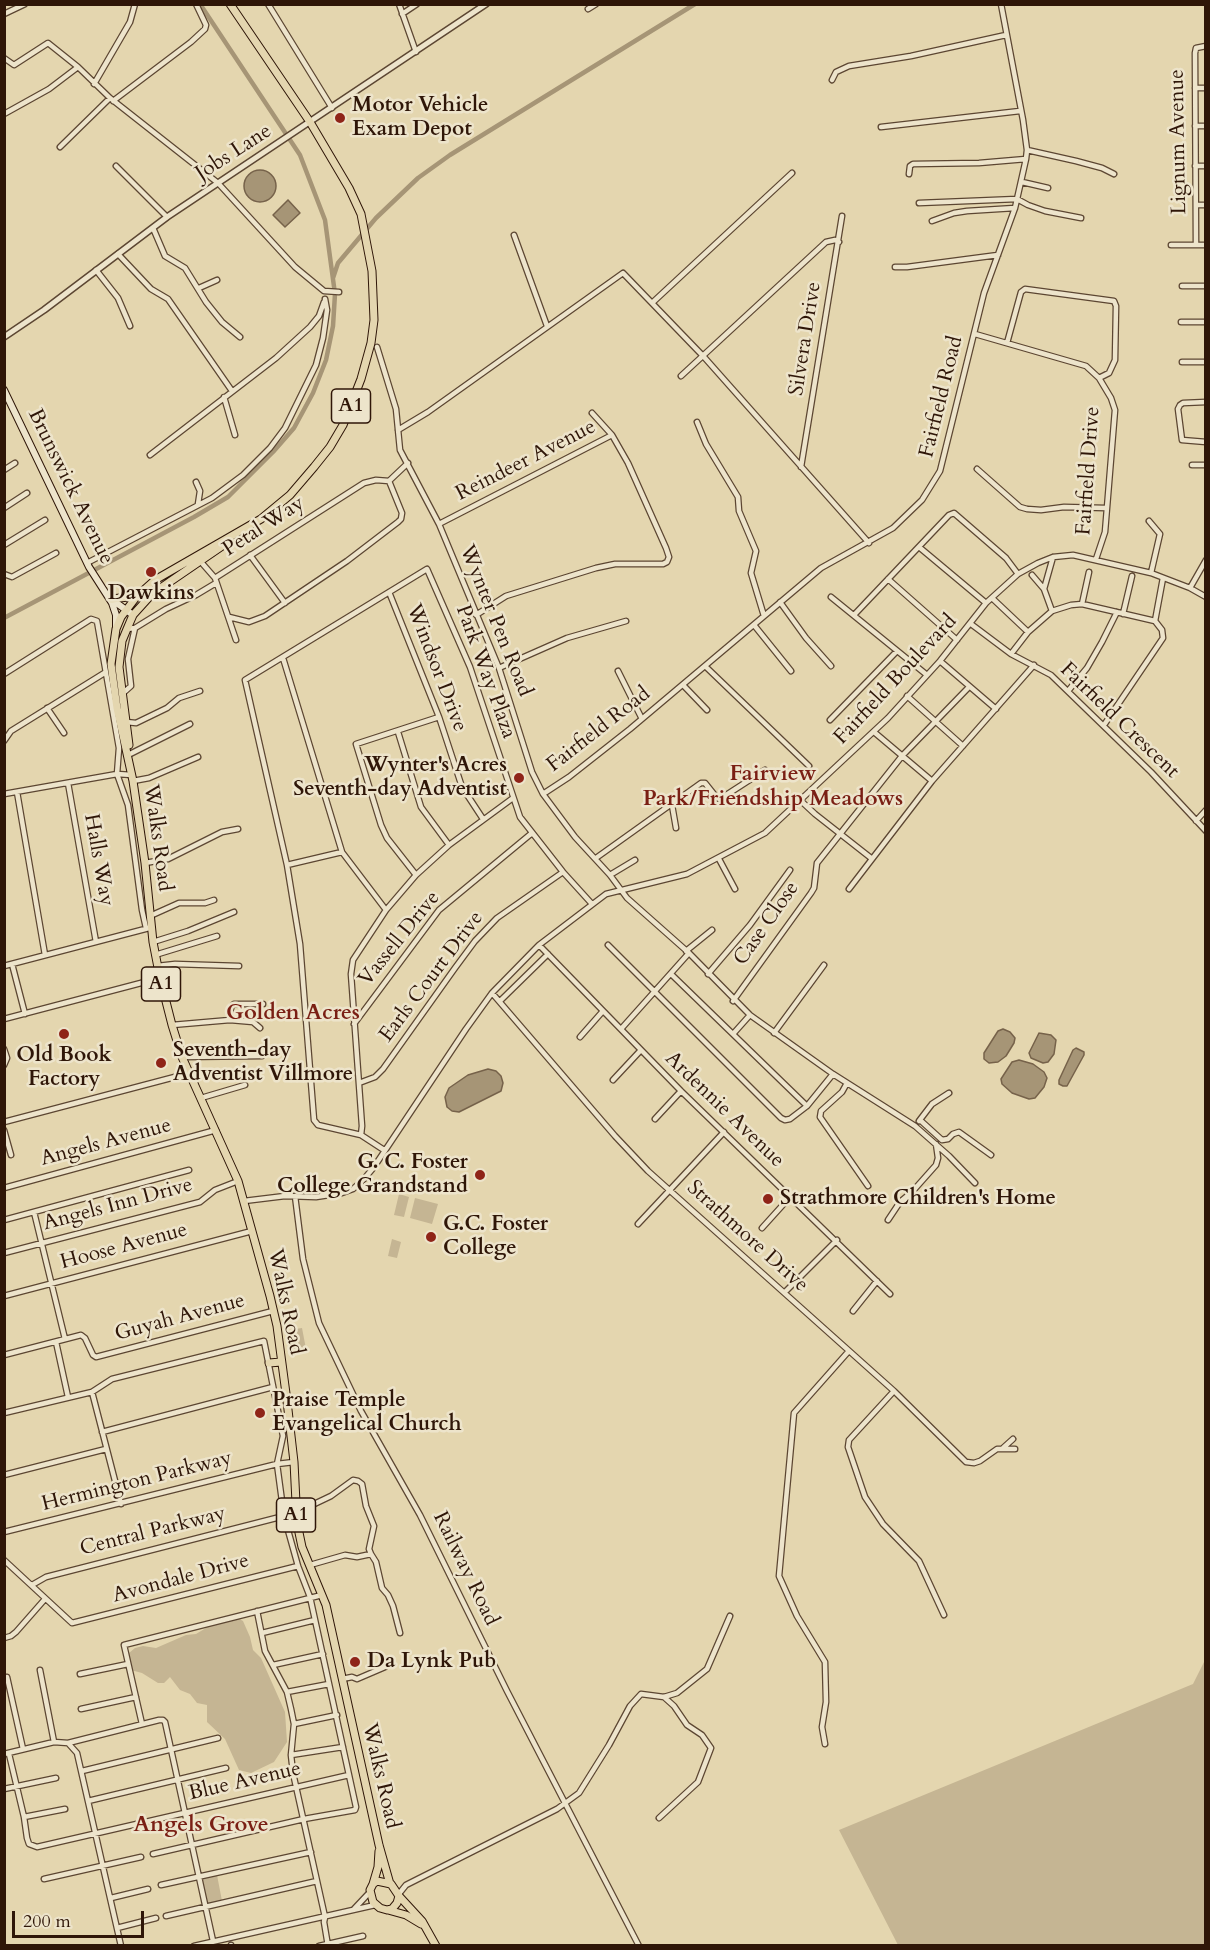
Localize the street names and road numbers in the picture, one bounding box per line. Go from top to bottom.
street label: Lignum Avenue [1165,69,1193,215]
street label: Jobs Lane [191,119,277,187]
street label: Silvera Drive [785,280,827,398]
street label: Fairfield Road [915,334,969,460]
road number: A1 [332,389,370,423]
street label: Brunswick Avenue [21,405,119,569]
street label: Fairfield Drive [1072,406,1106,536]
street label: Reindeer Avenue [452,415,600,507]
street label: Petal Way [219,491,309,563]
street label: Wynter Pen Road [453,541,537,701]
street label: Windsor Drive [400,601,472,735]
street label: Park Way Plaza [449,602,521,742]
street label: Fairfield Boulevard [829,610,963,750]
street label: Fairfield Crescent [1054,658,1184,784]
street label: Fairfield Road [542,682,656,778]
street label: Walks Road [137,783,177,893]
street label: Halls Way [77,812,119,908]
street label: Case Close [729,877,805,971]
street label: Vassell Drive [354,886,446,992]
street label: Earls Court Drive [375,907,489,1047]
road number: A1 [142,967,180,1001]
street label: Ardennie Avenue [659,1047,789,1173]
street label: Angels Avenue [38,1113,174,1173]
street label: Angels Inn Drive [41,1173,195,1237]
street label: Strathmore Drive [681,1176,813,1298]
street label: Hoose Avenue [58,1218,190,1276]
street label: Walks Road [261,1247,309,1357]
street label: Guyah Avenue [112,1289,248,1347]
street label: Hermington Parkway [39,1446,235,1518]
road number: A1 [276,1498,316,1532]
street label: Central Parkway [78,1502,228,1562]
street label: Railway Road [427,1508,503,1630]
street label: Avondale Drive [110,1549,252,1609]
street label: Walks Road [356,1721,404,1831]
street label: Blue Avenue [186,1757,304,1807]

